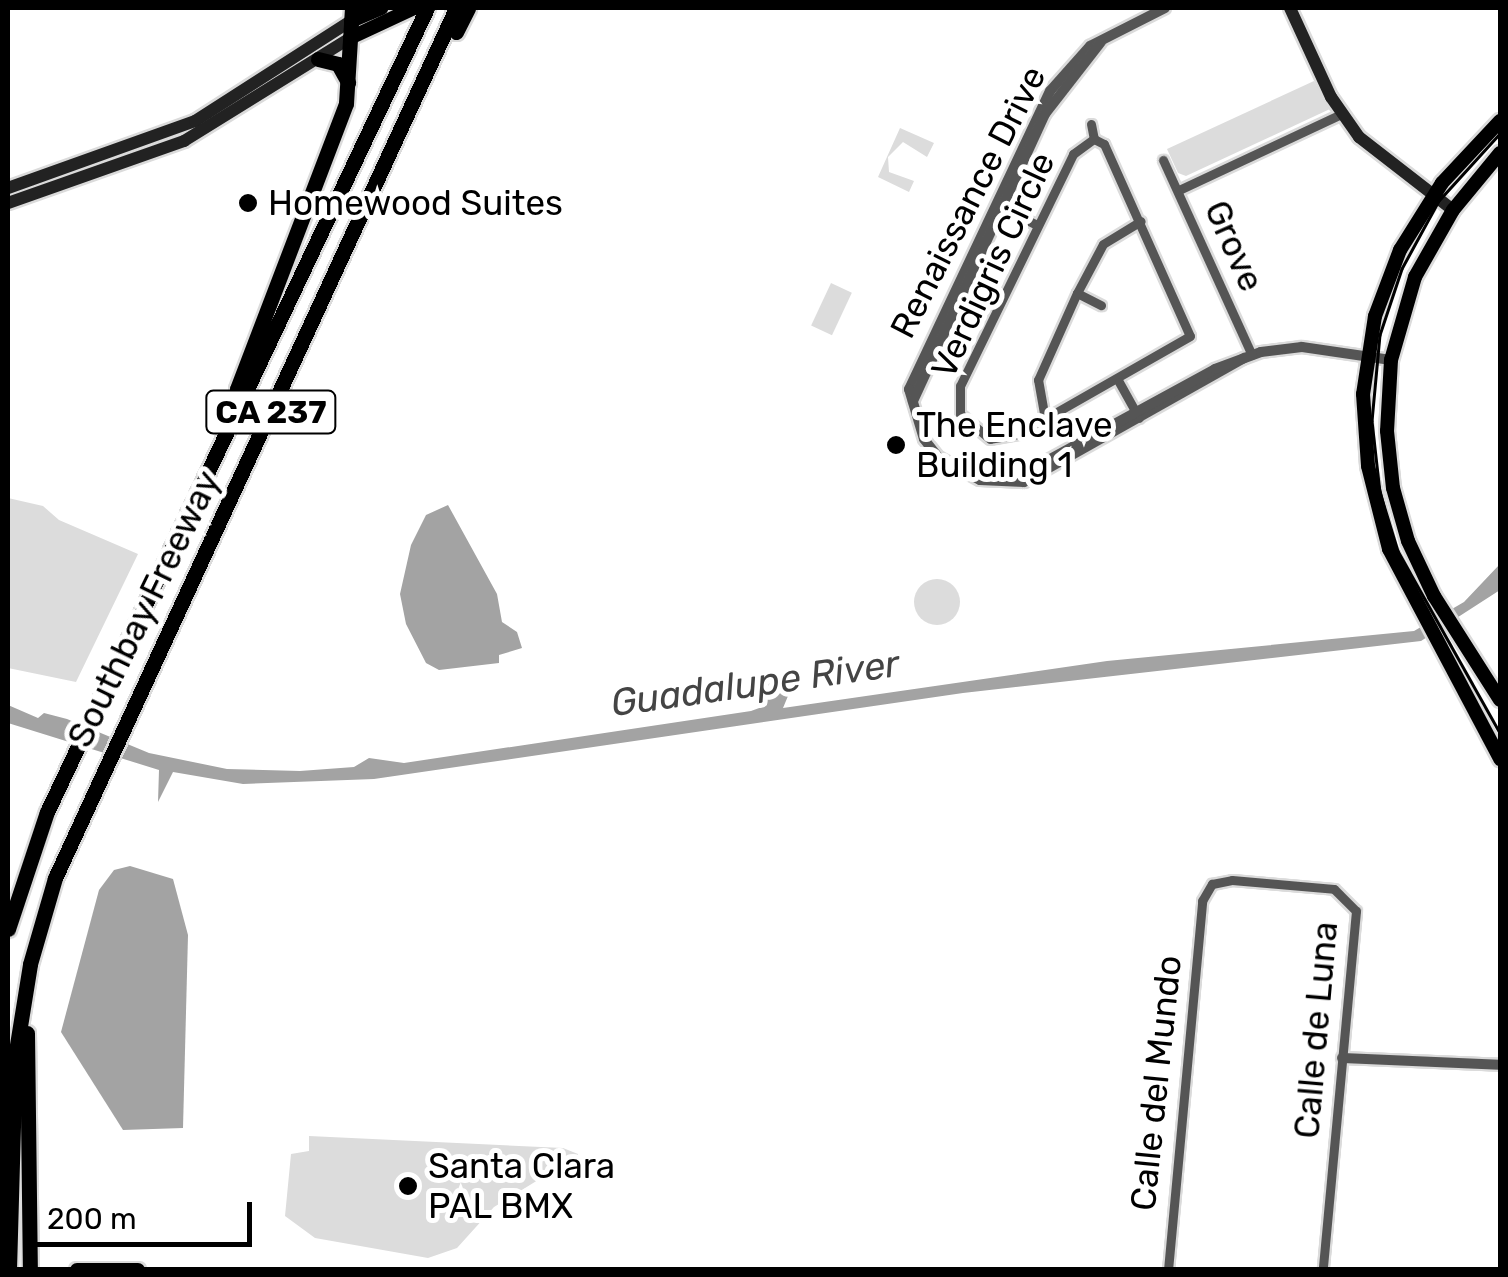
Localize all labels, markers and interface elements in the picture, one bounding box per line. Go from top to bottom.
street label: Renaissance Drive [881,59,1055,345]
street label: Verdigris Circle [922,145,1064,385]
place label: Homewood Suites [268,182,563,224]
marker: Homewood Suites [237,192,259,214]
street label: Grove [1196,194,1272,298]
road number: CA 237 [204,385,338,439]
place label: The Enclave Building 1 [916,404,1113,486]
marker: The Enclave Building 1 [885,434,907,456]
street label: Southbay Freeway [59,464,229,754]
water label: Guadalupe River [608,641,902,727]
street label: Calle de Luna [1286,920,1346,1140]
street label: Calle del Mundo [1122,953,1190,1213]
place label: Santa Clara PAL BMX [428,1145,615,1227]
marker: Santa Clara PAL BMX [397,1175,419,1197]
scale bar [35,1182,258,1244]
text: 200 m [47,1201,137,1237]

